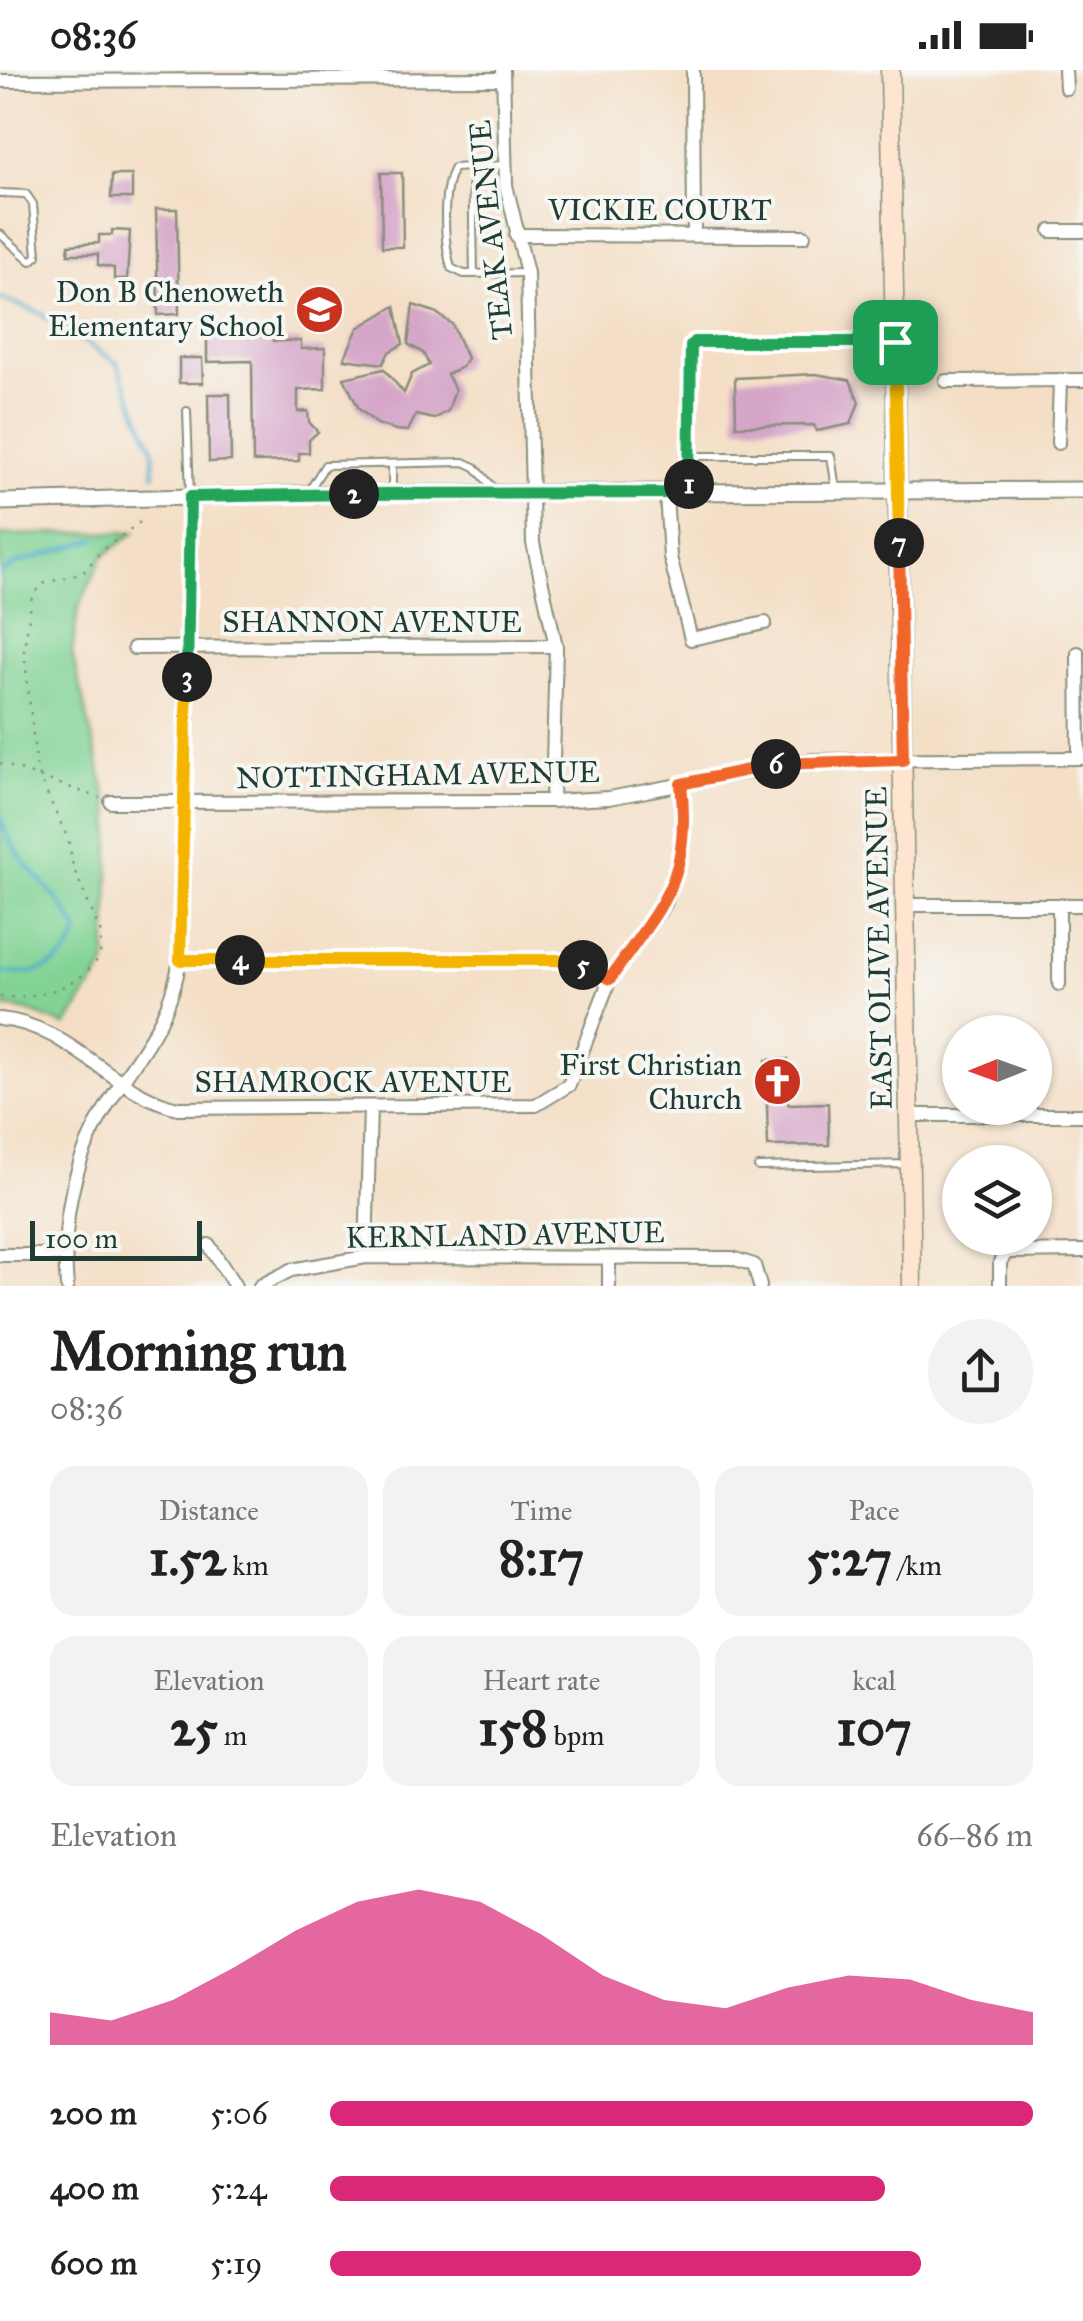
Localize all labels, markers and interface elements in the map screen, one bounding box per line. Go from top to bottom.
text: 08:36 [50,12,137,58]
street label: TEAK AVENUE [462,118,520,342]
street label: VICKIE COURT [547,192,772,228]
place label: Don B Chenoweth Elementary School [48,274,285,344]
school or university icon: Don B Chenoweth Elementary School [293,283,345,335]
pin [853,300,938,385]
icon: arrive [868,315,923,370]
pin: 1 [664,459,714,509]
text: 1 [683,466,695,501]
pin: 2 [329,469,379,519]
text: 2 [347,476,361,511]
pin: 7 [874,518,924,568]
text: 7 [892,525,906,560]
street label: SHANNON AVENUE [222,604,522,640]
pin: 3 [162,652,212,702]
text: 3 [181,659,193,694]
pin: 6 [751,739,801,789]
text: 6 [769,746,783,781]
street label: NOTTINGHAM AVENUE [236,754,600,796]
street label: EAST OLIVE AVENUE [858,786,900,1110]
pin: 4 [215,935,265,985]
pin: 5 [558,940,608,990]
text: 4 [232,942,248,977]
text: 5 [576,947,590,982]
north arrow [942,1015,1052,1125]
map controls [942,1015,1052,1255]
place label: First Christian Church [560,1047,742,1117]
church icon: First Christian Church [751,1056,803,1108]
street label: SHAMROCK AVENUE [195,1064,511,1100]
button: layers [942,1145,1052,1255]
street label: KERNLAND AVENUE [345,1214,665,1256]
scale bar [30,1216,202,1260]
text: 100 m [45,1221,118,1256]
text: Morning run [50,1318,347,1385]
button: share [928,1319,1033,1424]
text: 08:36 [50,1389,123,1428]
text: Distance [159,1493,259,1528]
text: Time [510,1493,572,1528]
text: Pace [849,1493,900,1528]
text: 1.52 [149,1528,226,1589]
text: 8:17 [499,1528,584,1589]
text: 5:27 [806,1528,892,1589]
text: km [226,1548,269,1583]
text: /km [892,1548,942,1583]
text: Elevation [153,1663,264,1698]
text: Heart rate [483,1663,600,1698]
text: kcal [852,1663,896,1698]
text: 25 [170,1698,218,1759]
text: 158 [478,1698,548,1759]
text: 107 [836,1698,912,1759]
text: m [218,1718,247,1753]
text: bpm [548,1718,605,1753]
text: Elevation [50,1816,177,1855]
text: 66–86 m [916,1816,1033,1855]
text: 200 m [50,2094,137,2133]
text: 5:06 [210,2094,268,2133]
text: 400 m [50,2169,139,2208]
text: 5:24 [210,2169,267,2208]
text: 600 m [50,2244,137,2283]
text: 5:19 [210,2244,263,2283]

